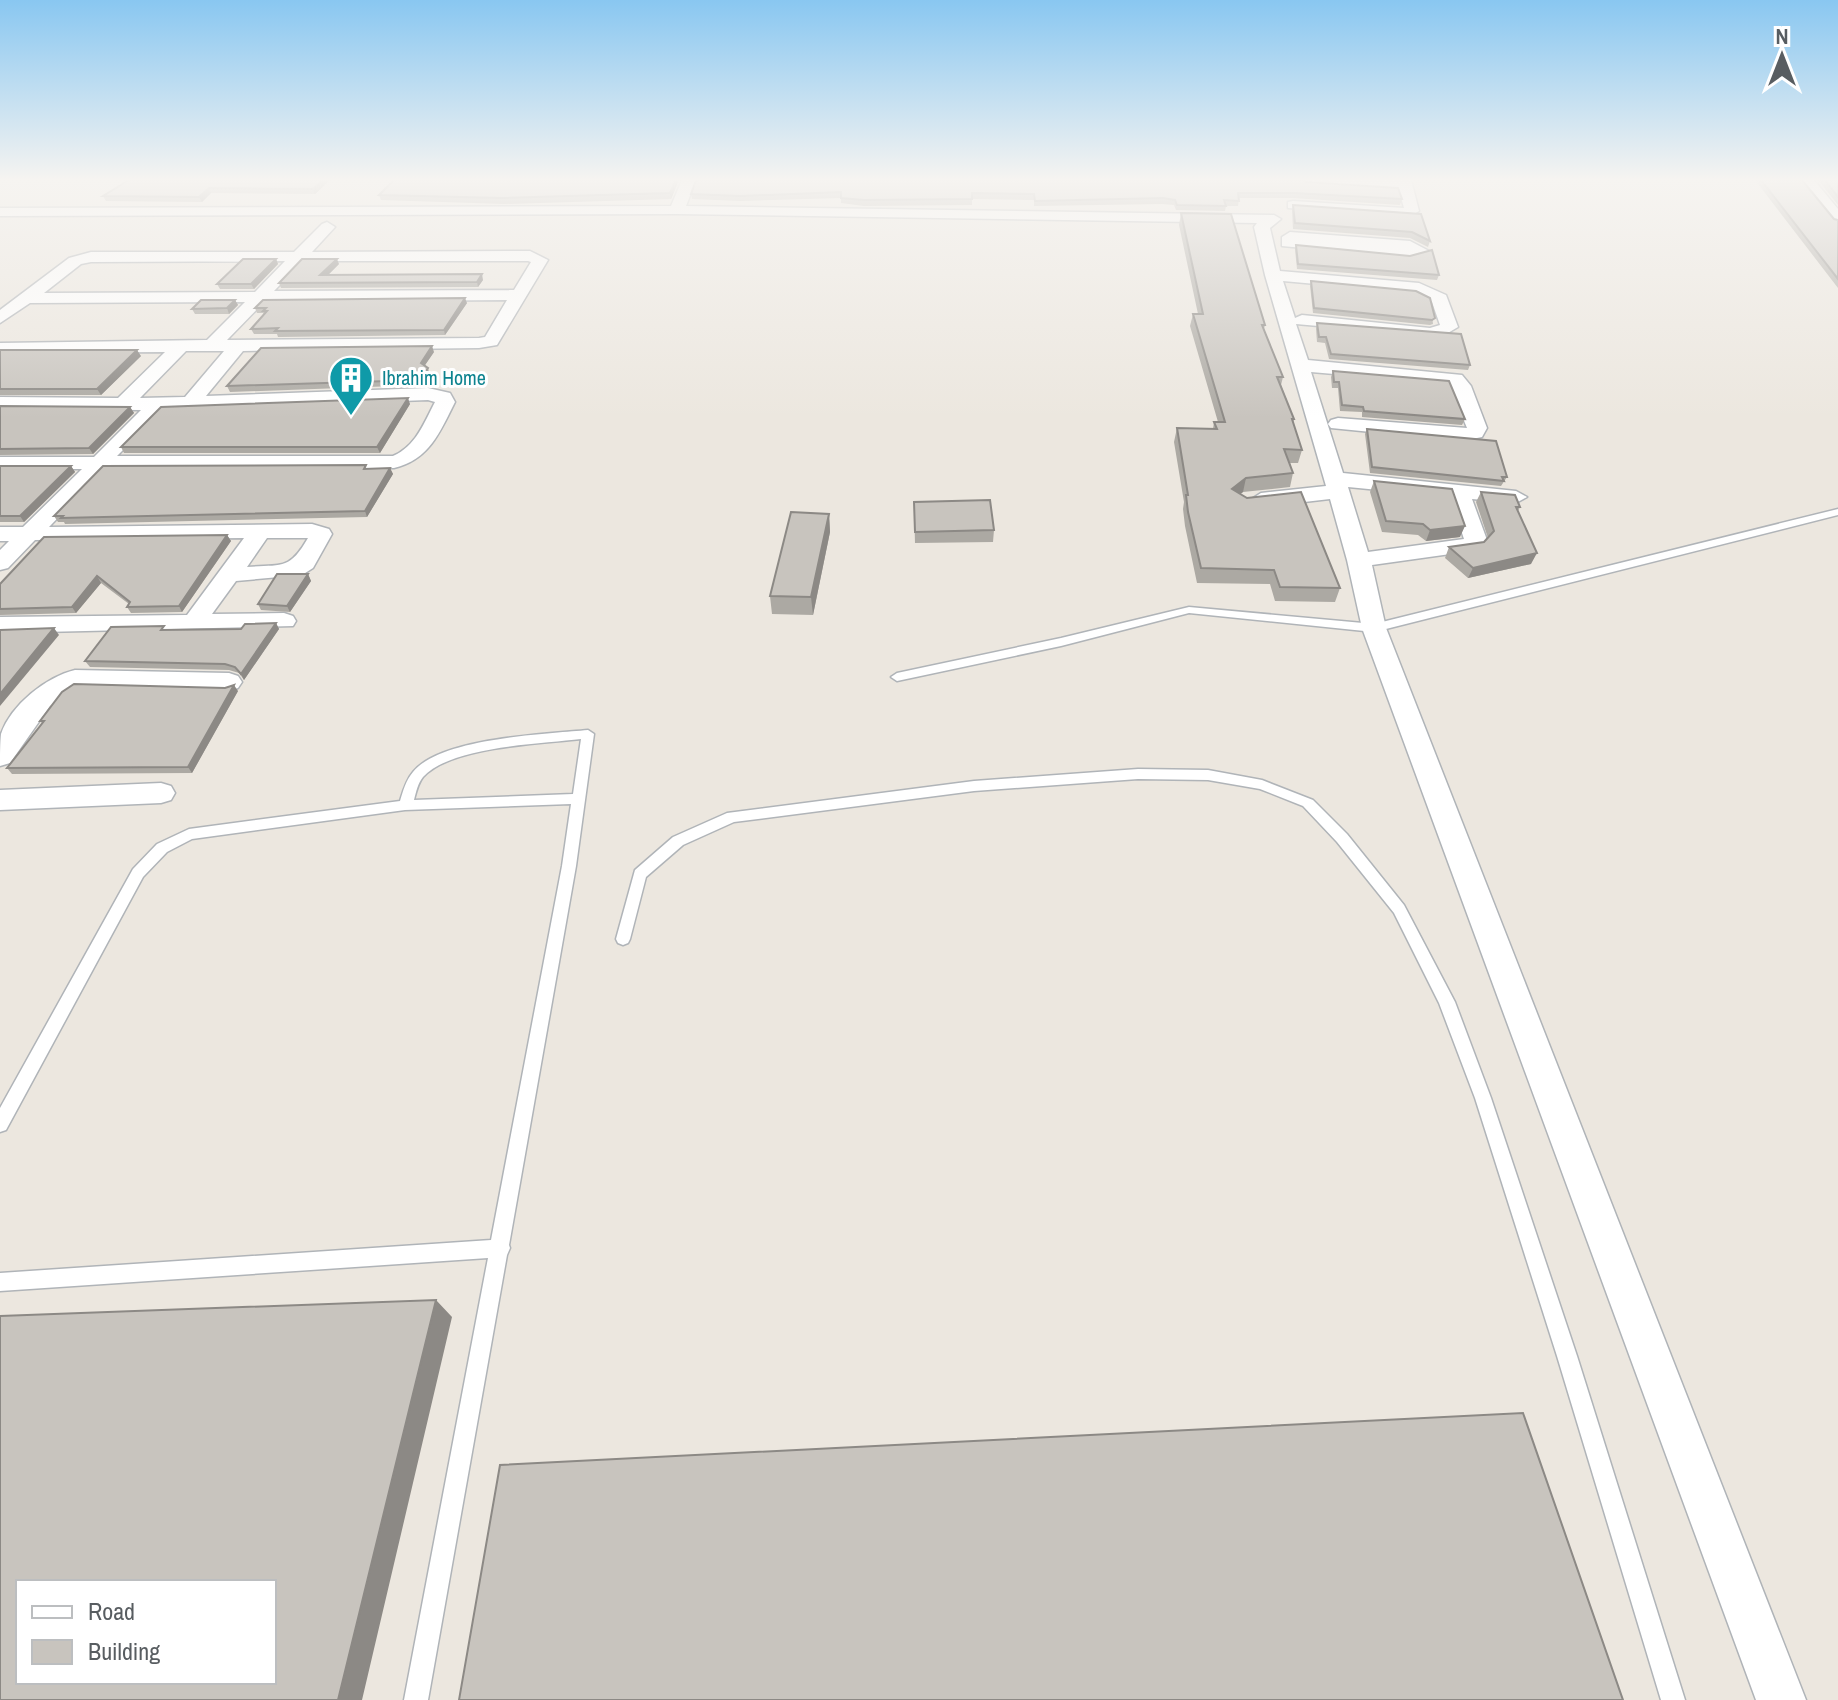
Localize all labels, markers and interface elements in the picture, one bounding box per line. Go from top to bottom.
north arrow [1742,16,1822,96]
text: N [1775,21,1789,51]
building icon: Ibrahim Home [327,354,375,417]
place label: Ibrahim Home [382,364,486,391]
legend [16,1580,276,1684]
text: Road [88,1595,135,1627]
text: Building [88,1635,160,1667]

